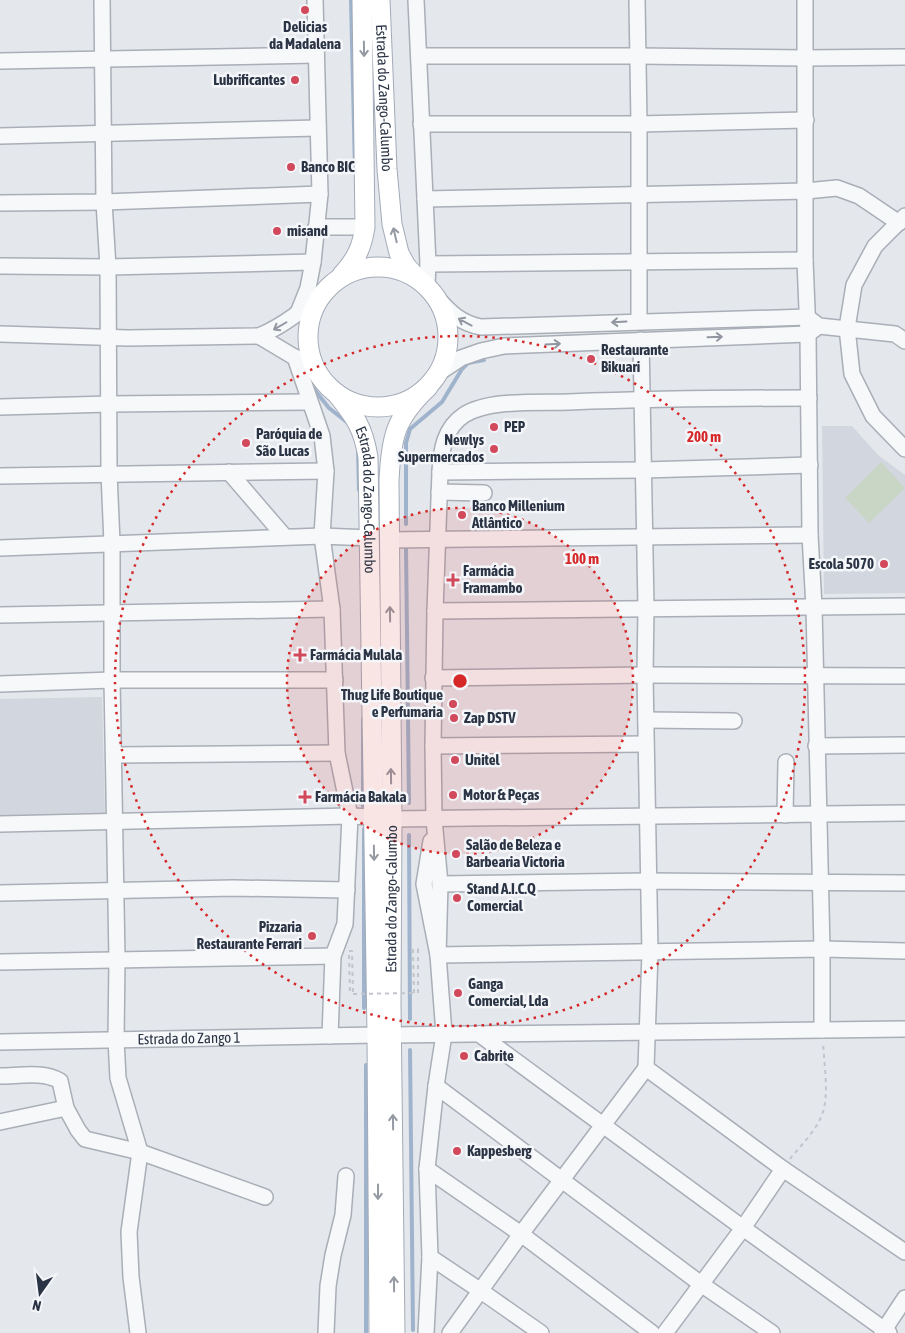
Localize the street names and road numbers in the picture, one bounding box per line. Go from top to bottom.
street label: Estrada do Zango-Calumbo [373,24,396,172]
street label: Estrada do Zango-Calumbo [352,424,379,574]
street label: Estrada do Zango-Calumbo [382,825,400,973]
street label: Estrada do Zango 1 [137,1029,241,1047]

